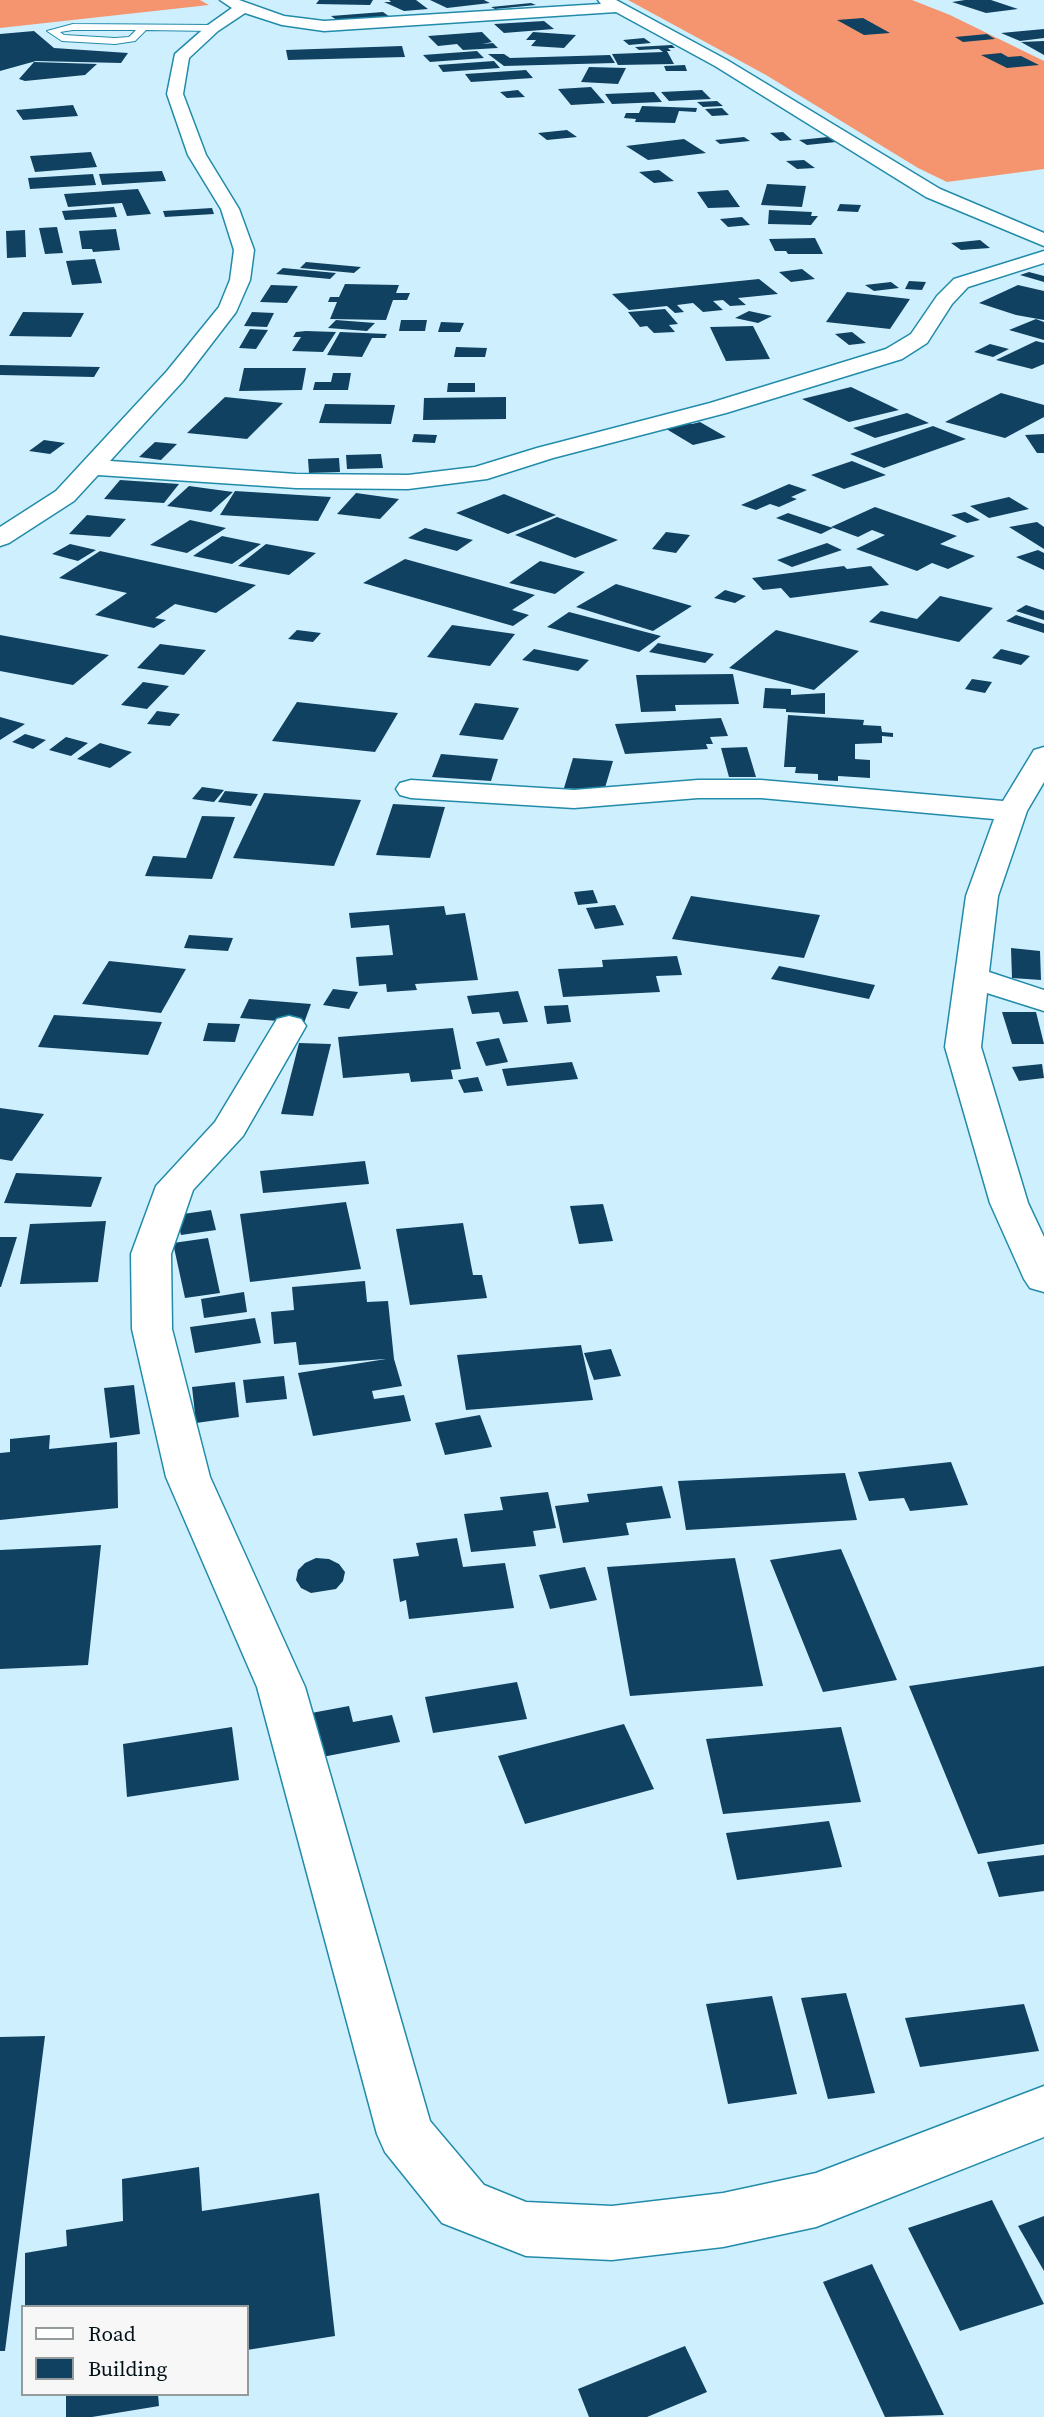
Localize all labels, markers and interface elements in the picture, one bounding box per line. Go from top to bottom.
legend [21,2305,248,2396]
text: Road [88,2319,136,2348]
text: Building [88,2354,167,2383]

